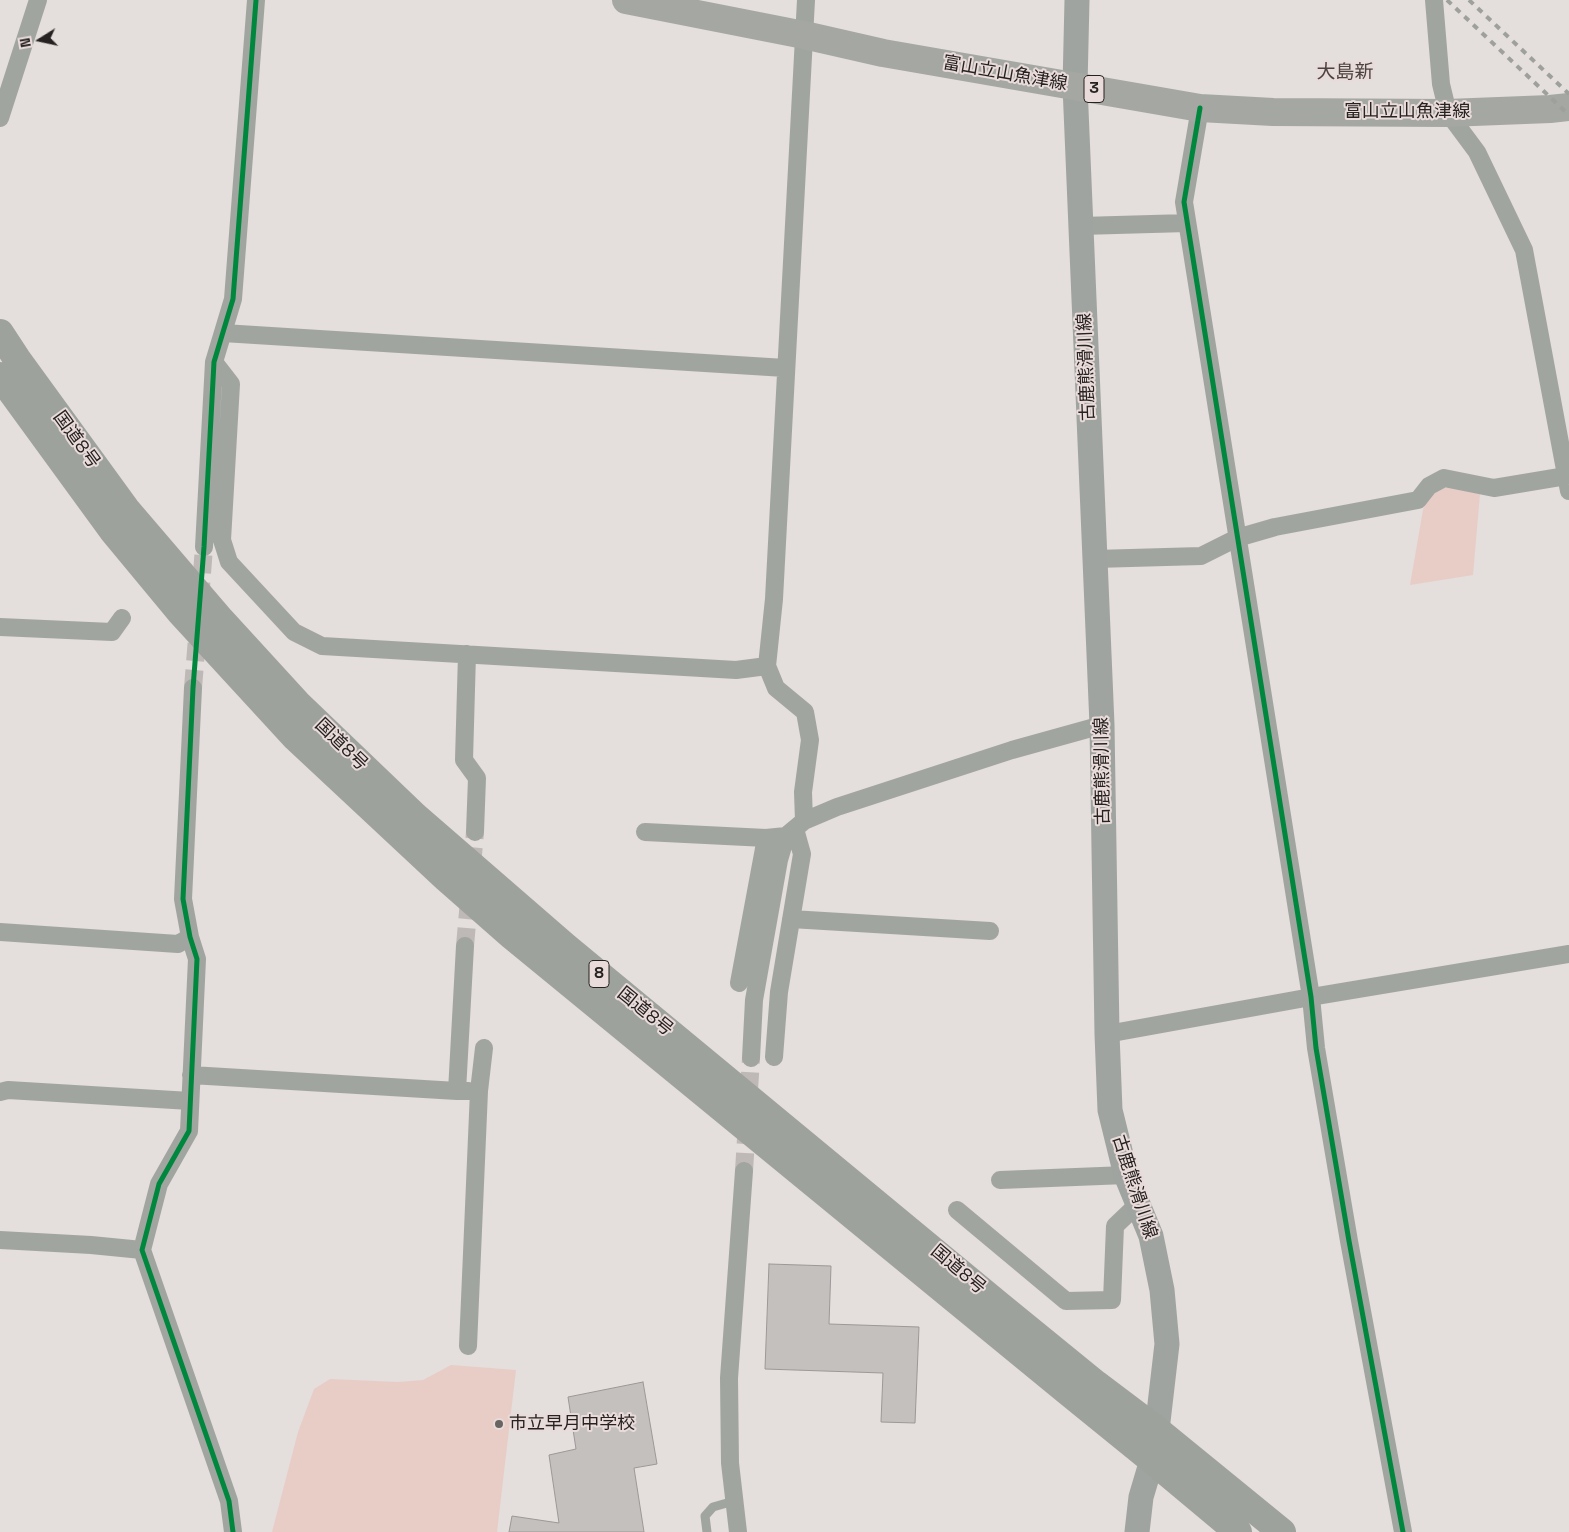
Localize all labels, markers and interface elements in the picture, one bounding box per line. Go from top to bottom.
north arrow [15,15,65,65]
text: N [16,36,35,49]
street label: 富山立山魚津線 [941,52,1069,96]
district label: 大島新 [1317,62,1373,84]
road number: 3 [1084,76,1104,102]
street label: 富山立山魚津線 [1344,101,1470,123]
street label: 古鹿熊滑川線 [1074,313,1100,421]
street label: 国道8号 [48,407,104,473]
street label: 国道8号 [310,715,372,775]
street label: 古鹿熊滑川線 [1091,717,1115,825]
road number: 8 [589,961,609,988]
street label: 国道8号 [613,983,677,1041]
street label: 古鹿熊滑川線 [1107,1132,1161,1242]
street label: 国道8号 [926,1241,990,1299]
place label: 市立早月中学校 [509,1413,635,1435]
marker: 市立早月中学校 [493,1418,505,1430]

